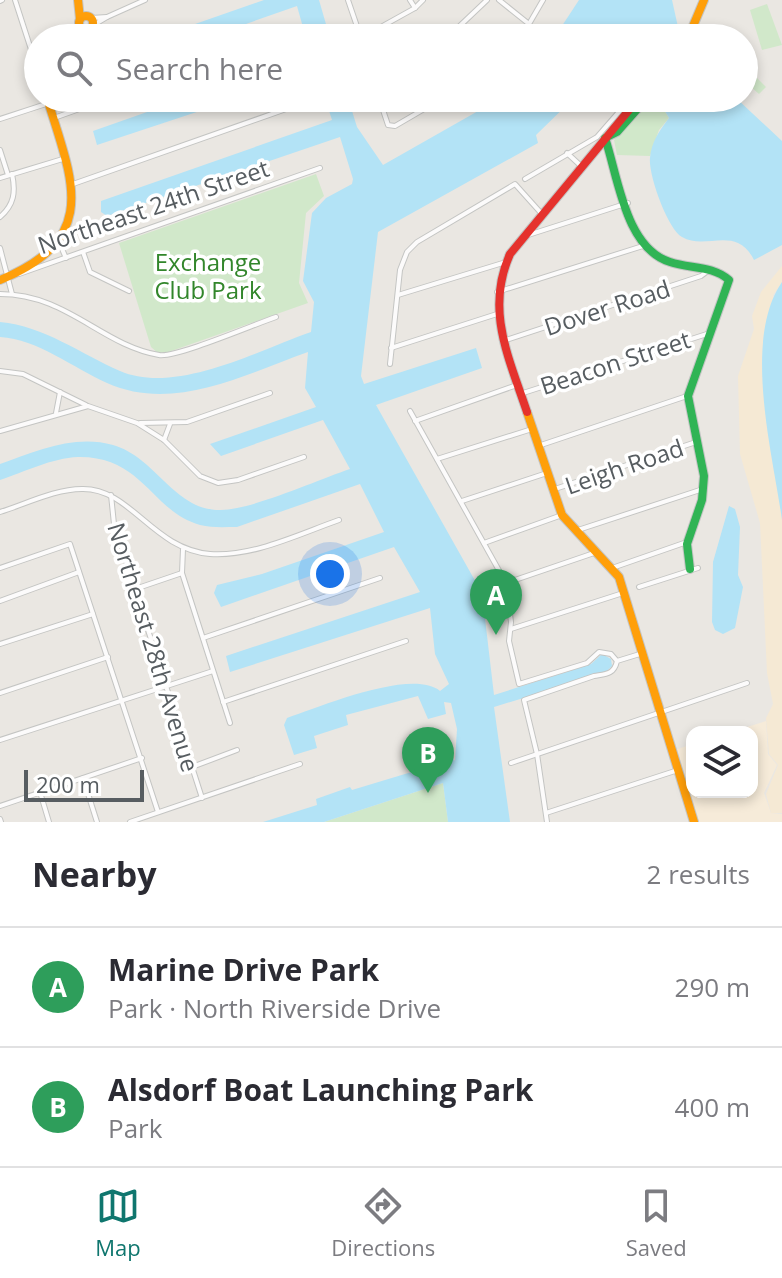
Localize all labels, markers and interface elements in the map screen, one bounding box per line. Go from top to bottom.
search box [24,24,758,112]
icon: search [52,46,96,90]
text: Search here [116,48,283,89]
street label: Northeast 24th Street [33,151,273,261]
park label: Exchange Club Park [154,245,262,306]
street label: Dover Road [540,271,674,343]
street label: Beacon Street [536,322,694,402]
street label: Leigh Road [560,430,688,502]
street label: Northeast 28th Avenue [100,518,208,776]
your location [310,554,350,594]
pin: A [470,569,522,635]
map controls [686,726,758,798]
button: layers [686,726,758,798]
pin: B [402,727,454,793]
scale bar [24,766,144,802]
text: 200 m [36,769,100,799]
text: Nearby [32,851,157,897]
text: 2 results [647,856,750,892]
text: Marine Drive Park [108,949,379,990]
text: A [49,969,67,1005]
text: 290 m [675,969,750,1005]
text: Park · North Riverside Drive [108,990,441,1026]
text: Alsdorf Boat Launching Park [108,1069,533,1110]
text: B [49,1089,67,1125]
text: 400 m [675,1089,750,1125]
text: Park [108,1110,162,1146]
tab: Map [95,1184,141,1262]
tab: Directions [331,1184,435,1262]
tab: Saved [626,1184,687,1262]

